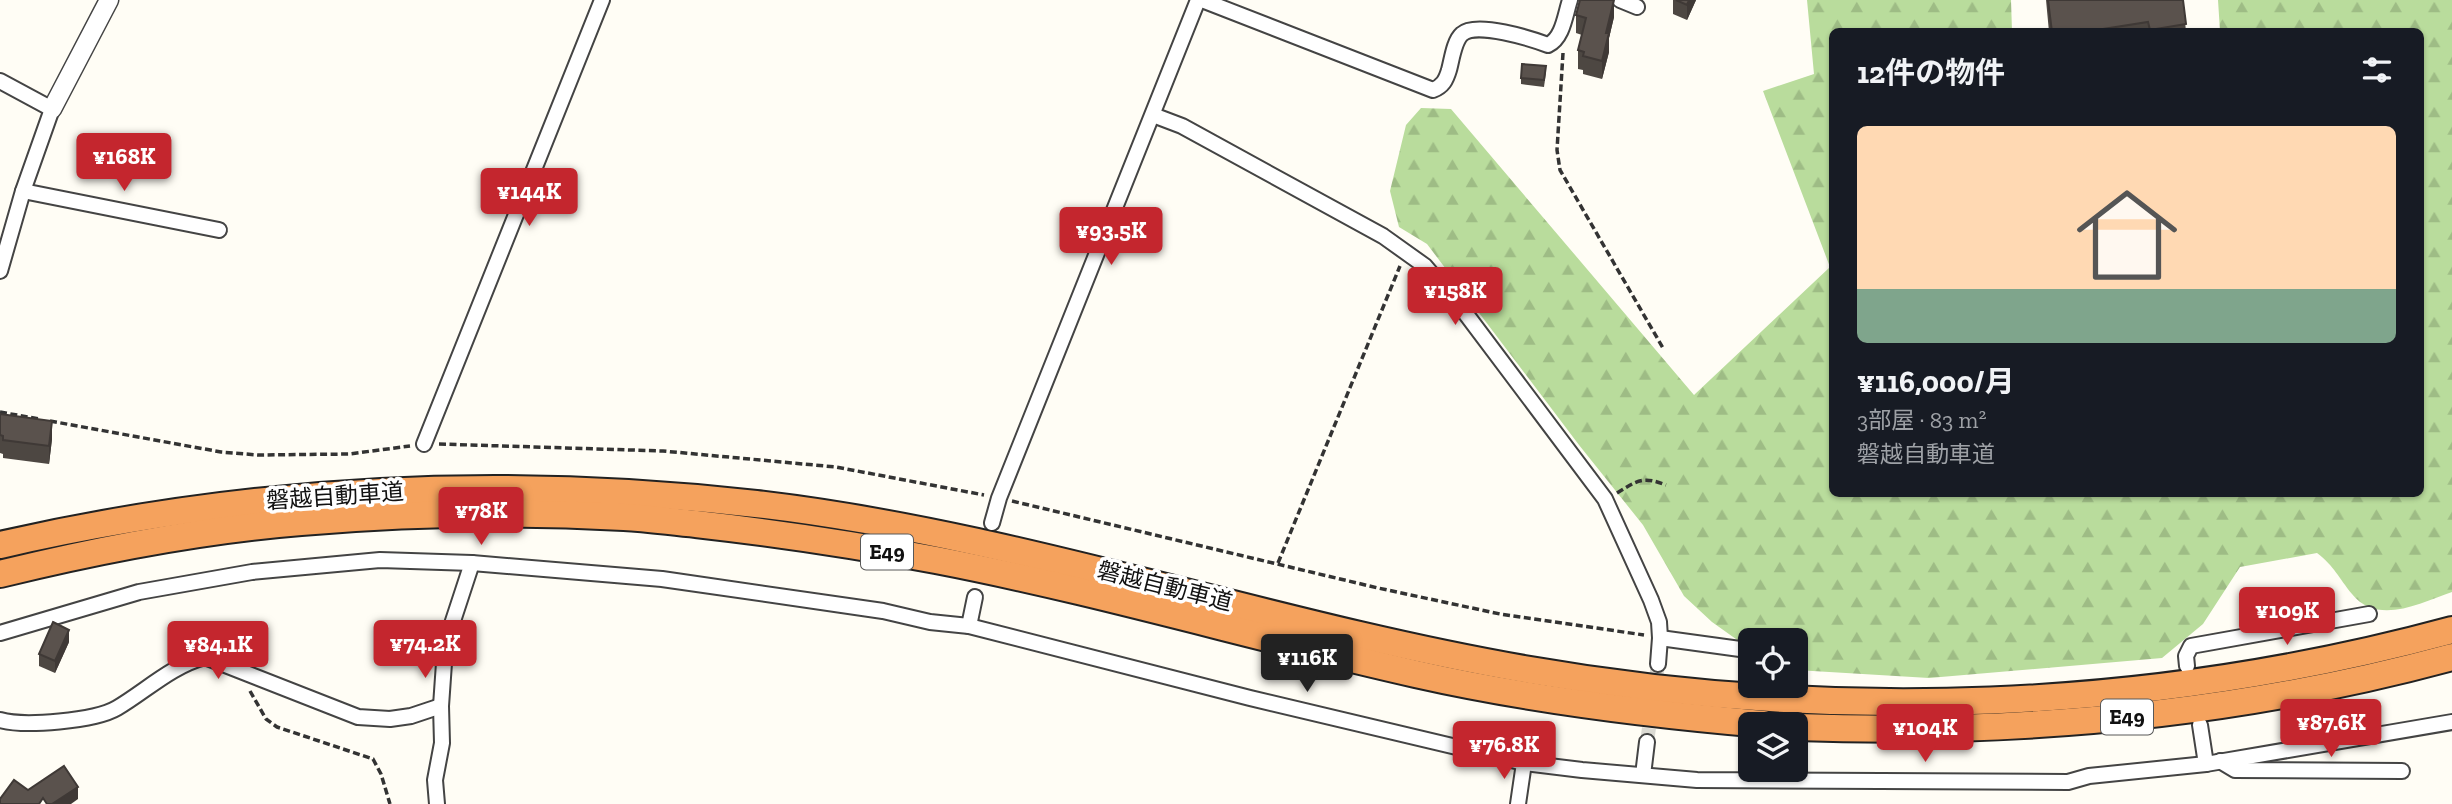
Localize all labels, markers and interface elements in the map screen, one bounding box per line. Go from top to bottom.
icon: filters [2358,51,2396,89]
text: 12件の物件 [1857,55,2005,91]
pin: ¥168K [75,134,173,193]
text: ¥168K [92,142,156,170]
pin: ¥144K [480,168,578,228]
icon: home [2064,172,2190,298]
text: ¥144K [497,177,561,205]
pin: ¥93.5K [1054,208,1168,267]
text: ¥93.5K [1075,216,1147,244]
pin: ¥158K [1406,268,1504,327]
text: ¥158K [1424,276,1486,304]
text: ¥116,000/月 [1857,364,2015,400]
text: 3部屋 · 83 m² [1857,406,1986,434]
text: 磐越自動車道 [1857,440,1995,468]
street label: 磐越自動車道 [265,477,405,515]
pin: ¥78K [440,488,522,547]
text: ¥78K [455,496,507,524]
road number: E49 [861,534,913,570]
street label: 磐越自動車道 [1095,556,1235,616]
pin: ¥109K [2238,588,2336,647]
text: ¥109K [2255,596,2319,624]
pin: ¥74.2K [368,620,482,680]
pin: ¥84.1K [161,622,275,681]
map controls [1738,628,1808,782]
button: locate [1738,628,1808,698]
text: ¥74.2K [390,629,460,657]
text: ¥84.1K [183,630,253,658]
pin: ¥116K [1258,634,1356,694]
text: ¥116K [1277,643,1337,671]
road number: E49 [2101,700,2153,734]
pin: ¥87.6K [2274,700,2388,759]
pin: ¥104K [1876,704,1974,764]
text: ¥87.6K [2296,708,2366,736]
button: layers [1738,712,1808,782]
text: ¥104K [1893,713,1957,741]
pin: ¥76.8K [1447,722,1561,781]
text: ¥76.8K [1469,730,1539,758]

